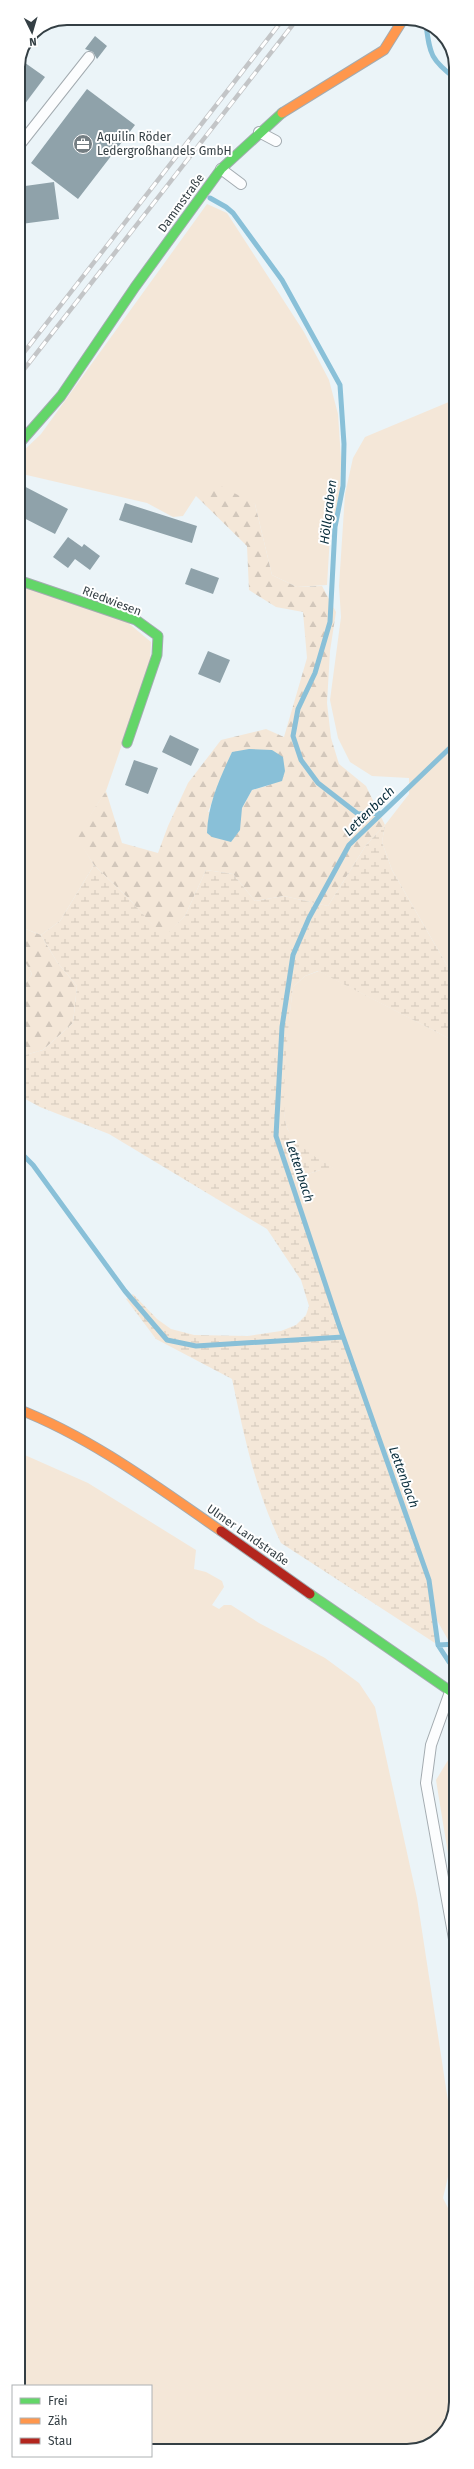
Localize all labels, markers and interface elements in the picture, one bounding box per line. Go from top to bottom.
north arrow [12,12,52,52]
text: N [29,35,37,48]
place label: Aquilin Röder Ledergroßhandels GmbH [97,130,232,158]
office icon: Aquilin Röder Ledergroßhandels GmbH [72,133,94,155]
street label: Dammstraße [155,171,207,235]
water label: Höllgraben [317,479,339,545]
street label: Riedwiesen [81,583,143,619]
water label: Lettenbach [341,783,397,839]
water label: Lettenbach [283,1138,317,1204]
water label: Lettenbach [386,1444,422,1510]
street label: Ulmer Landstraße [204,1501,292,1569]
legend [12,2385,152,2457]
text: Frei [48,2394,68,2408]
text: Zäh [48,2414,68,2428]
text: Stau [48,2434,72,2448]

